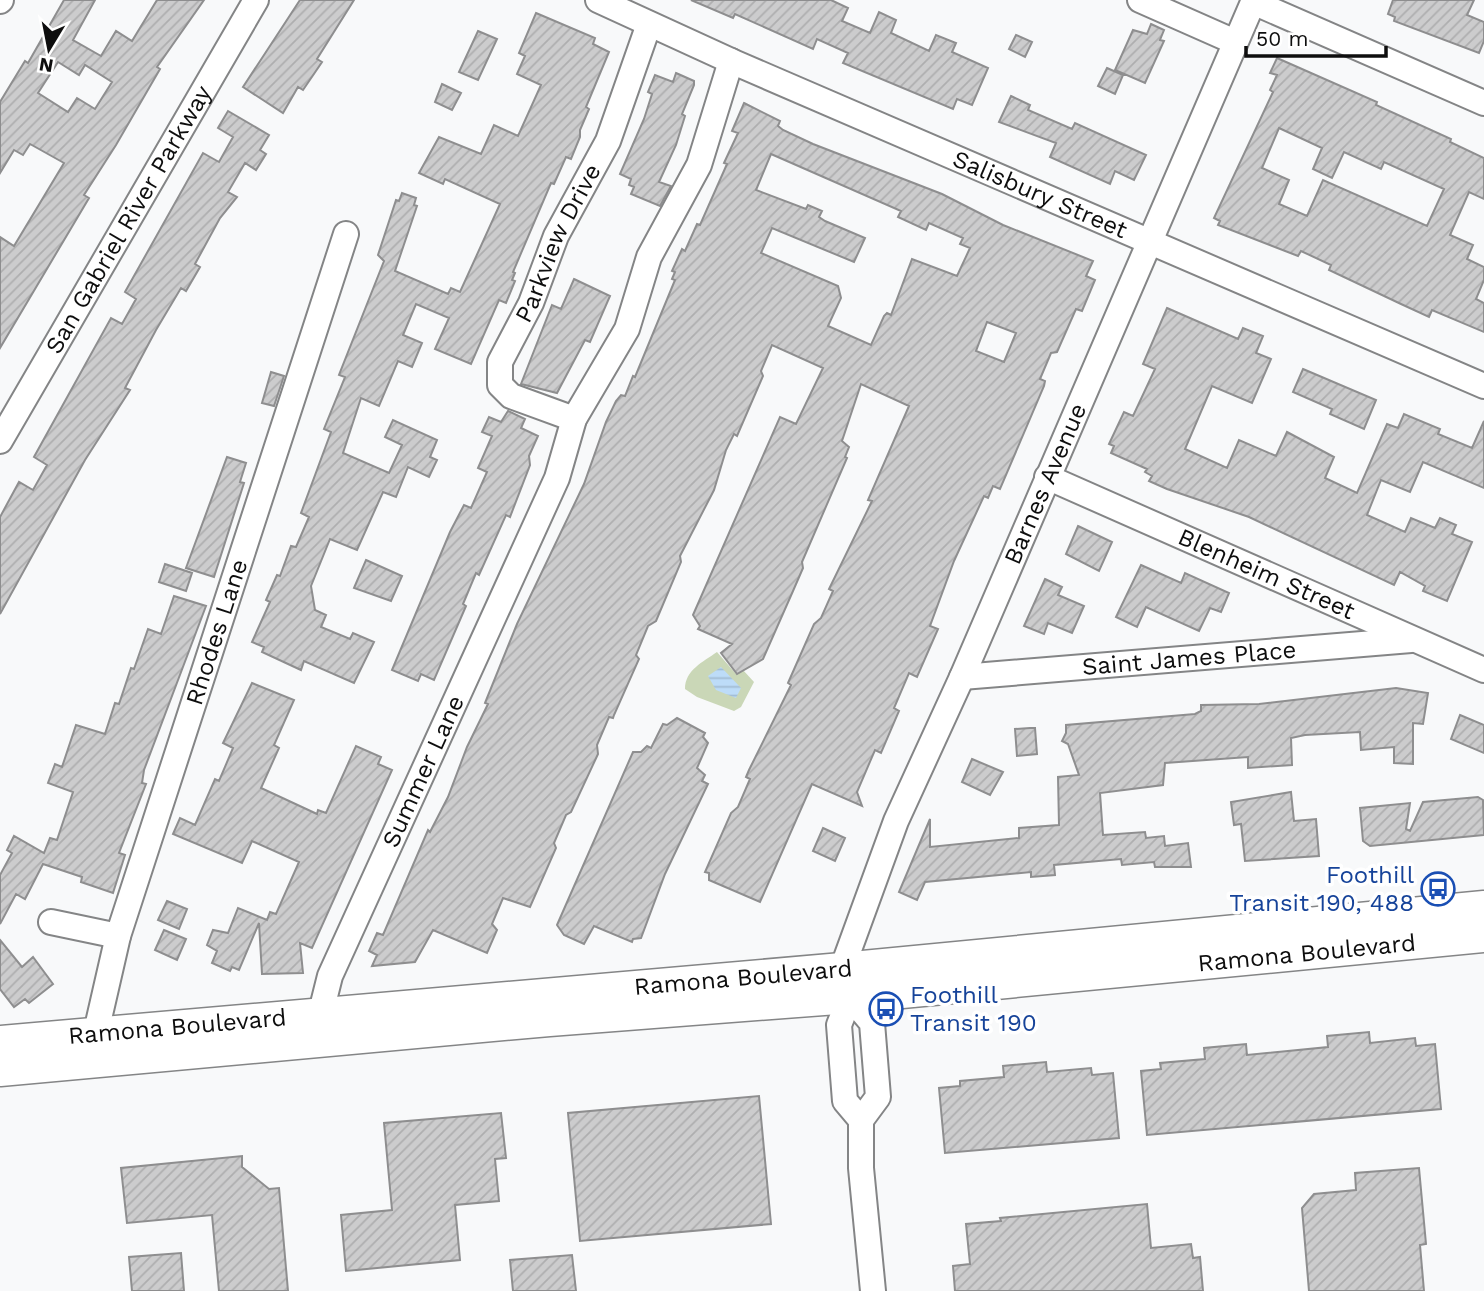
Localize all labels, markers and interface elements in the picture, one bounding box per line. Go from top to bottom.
north arrow [14,14,84,84]
scale bar [1246,14,1386,58]
text: 50 m [1256,26,1308,51]
text: N [37,53,55,78]
street label: San Gabriel River Parkway [40,80,218,359]
street label: Salisbury Street [949,144,1132,244]
street label: Parkview Drive [509,159,607,327]
street label: Barnes Avenue [998,399,1092,569]
street label: Blenheim Street [1174,523,1359,625]
street label: Rhodes Lane [180,556,253,709]
street label: Saint James Place [1081,636,1297,681]
street label: Summer Lane [377,691,470,852]
place label: Foothill Transit 190, 488 [1229,861,1415,917]
bus stop icon: Foothill Transit 190, 488 [1419,870,1457,908]
street label: Ramona Boulevard [1196,929,1417,977]
street label: Ramona Boulevard [633,954,854,1001]
place label: Foothill Transit 190 [910,981,1037,1037]
bus stop icon: Foothill Transit 190 [867,990,905,1028]
street label: Ramona Boulevard [67,1003,288,1050]

